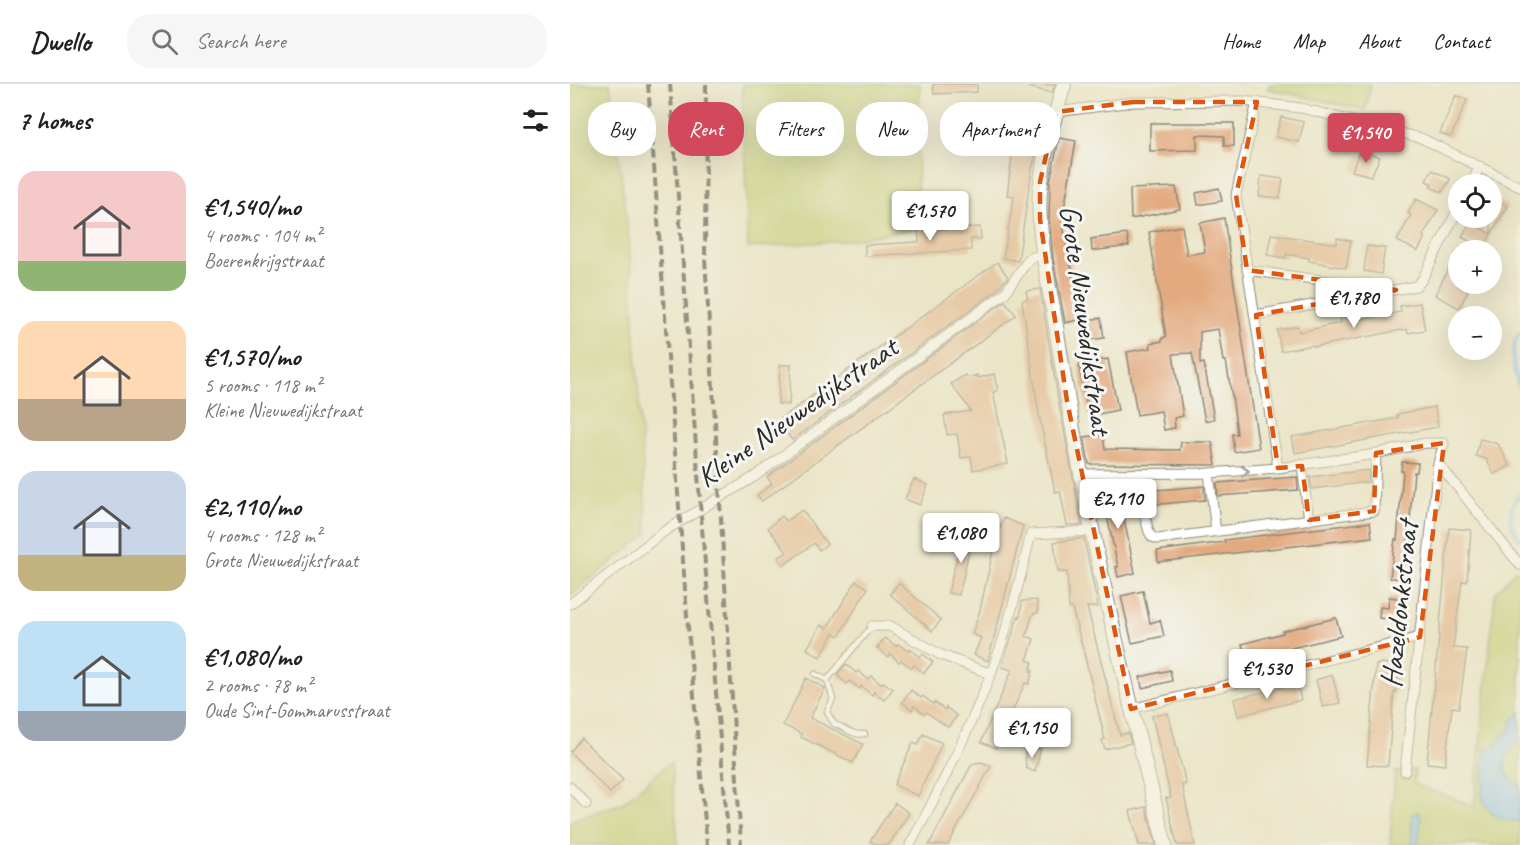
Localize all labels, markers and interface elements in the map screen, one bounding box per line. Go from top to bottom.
search box [127,14,547,68]
text: Dwello [30,24,91,59]
icon: search [148,25,181,58]
text: Search here [196,27,286,55]
text: Home [1222,28,1260,54]
text: Map [1293,28,1325,54]
text: About [1358,28,1400,54]
text: Contact [1433,28,1490,54]
chip: Buy [588,102,656,156]
chip: Rent [668,102,744,156]
chip: Filters [756,102,844,156]
chip: New [856,102,928,156]
chip: Apartment [940,102,1060,156]
text: 7 homes [18,104,91,137]
icon: filters [519,104,552,137]
pin: €1,540 [1317,113,1415,164]
text: €1,540 [1342,120,1390,145]
map controls [1448,174,1502,360]
button: locate [1448,174,1502,228]
text: €1,540/mo [204,190,301,223]
pin: €1,570 [881,191,979,242]
icon: home [66,195,138,267]
text: €1,570 [906,198,954,223]
street label: Grote Nieuwedijkstraat [1051,203,1121,440]
text: 4 rooms · 104 m² [204,223,321,248]
button: + [1448,240,1502,294]
text: Boerenkrijgstraat [204,248,324,273]
pin: €1,780 [1305,278,1403,329]
text: €1,780 [1330,285,1378,310]
button: − [1448,306,1502,360]
street label: Kleine Nieuwedijkstraat [689,327,908,496]
text: €1,570/mo [204,340,300,373]
icon: home [66,345,138,417]
text: 5 rooms · 118 m² [204,373,321,398]
text: Kleine Nieuwedijkstraat [204,398,362,423]
one-way arrow [1240,464,1249,477]
pin: €2,110 [1069,479,1167,530]
text: €2,110 [1094,486,1142,511]
text: €2,110/mo [204,490,301,523]
icon: home [66,495,138,567]
pin: €1,080 [912,513,1010,564]
street label: Hazeldonkstraat [1371,515,1427,689]
text: €1,080 [937,520,985,545]
text: 4 rooms · 128 m² [204,523,321,548]
text: Grote Nieuwedijkstraat [204,548,358,573]
text: €1,080/mo [204,640,301,673]
icon: home [66,645,138,717]
pin: €1,530 [1218,649,1316,700]
text: €1,530 [1243,656,1291,681]
text: 2 rooms · 78 m² [204,673,312,698]
text: Oude Sint-Gommarusstraat [204,698,390,723]
pin: €1,150 [983,708,1081,759]
text: €1,150 [1008,715,1056,740]

